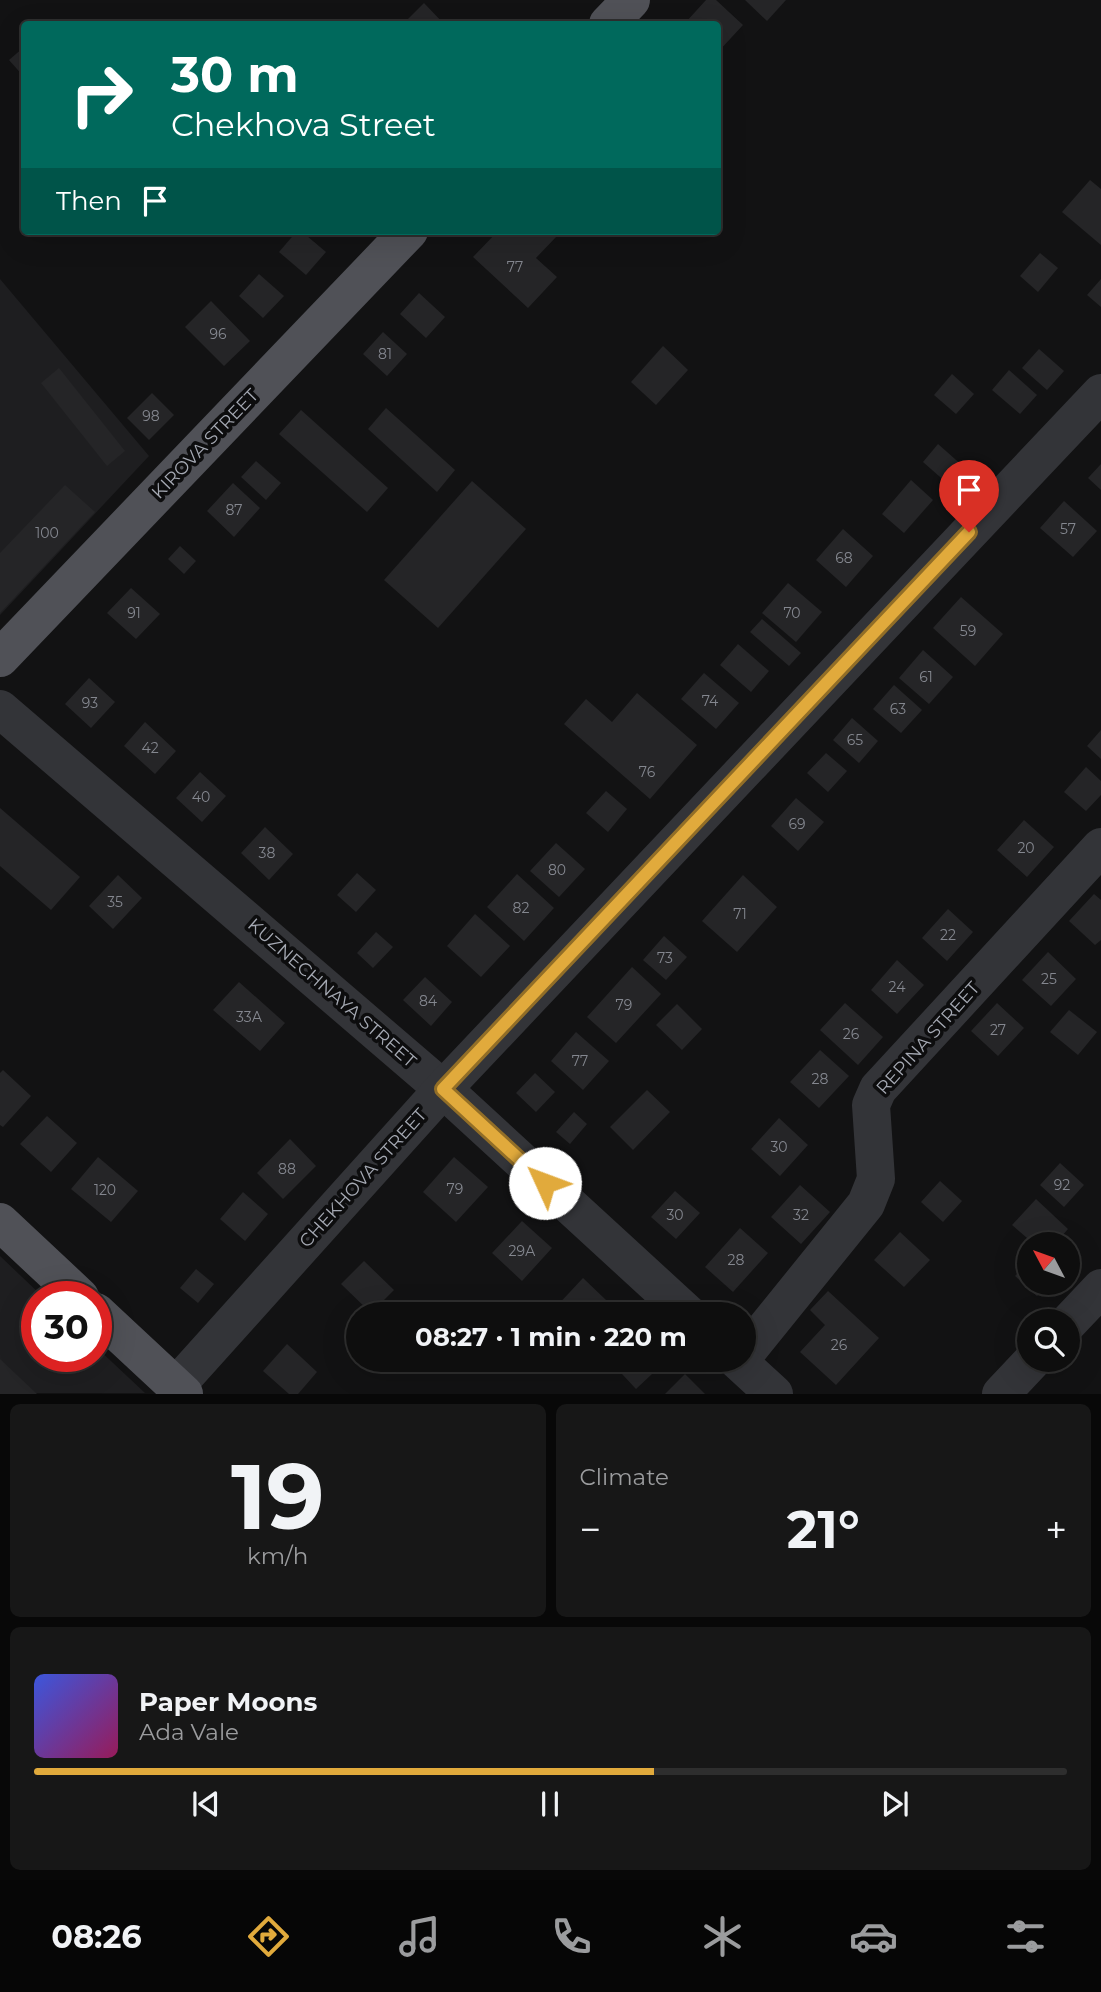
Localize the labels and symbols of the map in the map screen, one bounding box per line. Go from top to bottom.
house number: 77 [507,258,523,276]
house number: 96 [209,325,227,343]
house number: 81 [378,345,392,363]
street label: KIROVA STREET [147,384,263,503]
house number: 98 [142,407,160,425]
pin [939,460,999,532]
house number: 87 [225,501,243,519]
house number: 57 [1060,520,1076,538]
house number: 100 [35,524,59,542]
house number: 68 [835,549,853,567]
house number: 91 [127,604,141,622]
house number: 70 [783,604,801,622]
house number: 59 [960,622,976,640]
house number: 61 [919,668,933,686]
house number: 74 [702,692,719,710]
house number: 93 [82,694,98,712]
house number: 63 [890,700,906,718]
house number: 65 [847,731,863,749]
house number: 42 [141,739,159,757]
house number: 76 [639,763,656,781]
house number: 40 [192,788,210,806]
house number: 69 [788,815,806,833]
house number: 20 [1017,839,1035,857]
house number: 38 [259,844,275,862]
house number: 80 [548,861,566,879]
house number: 35 [107,893,123,911]
house number: 82 [513,899,529,917]
house number: 71 [733,905,747,923]
street label: KUZNECHNAYA STREET [243,914,421,1073]
house number: 22 [940,926,956,944]
house number: 73 [657,949,673,967]
house number: 25 [1041,970,1057,988]
street label: REPINA STREET [872,977,985,1099]
house number: 24 [889,978,906,996]
house number: 84 [419,992,438,1010]
house number: 79 [616,996,632,1014]
house number: 33А [236,1008,263,1026]
house number: 27 [990,1021,1006,1039]
house number: 26 [843,1025,860,1043]
house number: 77 [572,1052,588,1070]
house number: 28 [812,1070,829,1088]
street label: CHEKHOVA STREET [295,1103,432,1252]
house number: 30 [770,1138,788,1156]
position arrow [508,1146,582,1220]
house number: 88 [278,1160,296,1178]
house number: 92 [1054,1176,1070,1194]
house number: 79 [447,1180,463,1198]
house number: 120 [94,1181,116,1199]
house number: 30 [666,1206,684,1224]
house number: 32 [793,1206,809,1224]
north arrow [1017,1232,1080,1295]
house number: 29А [509,1242,536,1260]
house number: 28 [728,1251,745,1269]
speed limit sign: 30 [21,1281,112,1372]
house number: 26 [831,1336,848,1354]

